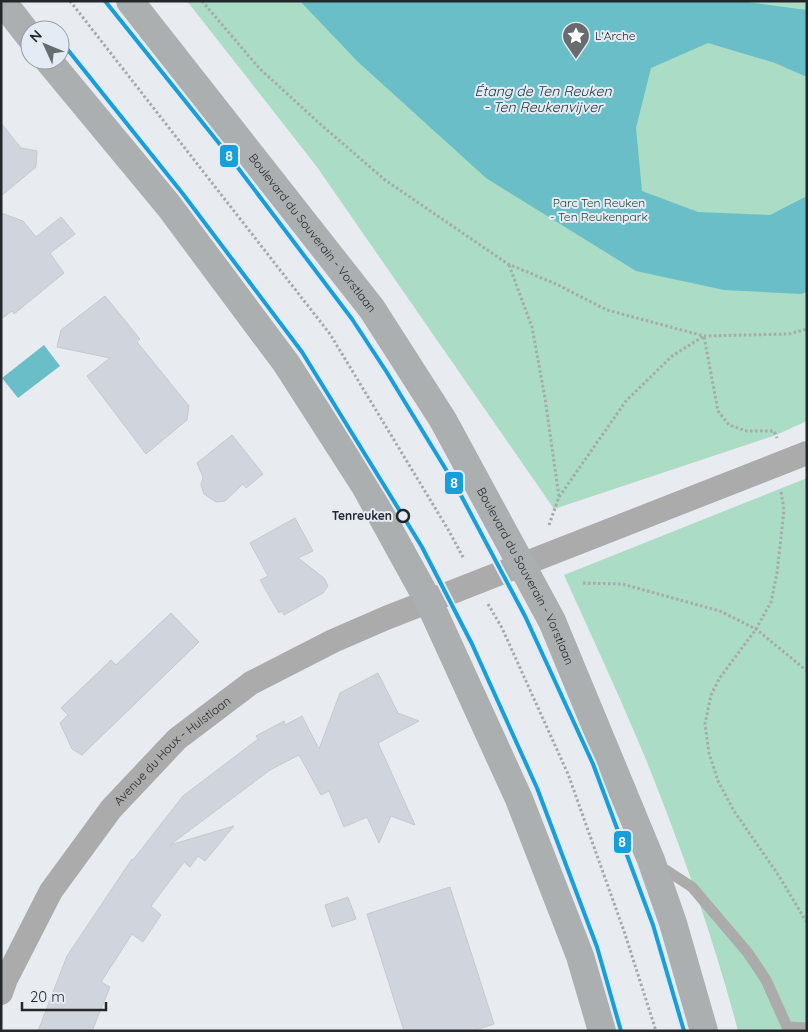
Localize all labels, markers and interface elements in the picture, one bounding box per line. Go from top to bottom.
north arrow [20,20,70,70]
place icon: L'Arche [561,21,591,60]
text: N [26,26,46,46]
place label: L'Arche [595,28,636,43]
water label: Étang de Ten Reuken - Ten Reukenvijver [474,82,612,116]
line badge: 8 [219,144,239,168]
text: 8 [225,147,233,165]
street label: Boulevard du Souverain - Vorstlaan [246,150,380,315]
park label: Parc Ten Reuken - Ten Reukenpark [550,195,648,224]
line badge: 8 [444,471,464,495]
text: 8 [450,474,458,492]
street label: Boulevard du Souverain - Vorstlaan [474,485,577,667]
place label: Tenreuken [332,508,392,523]
marker: Tenreuken [396,509,410,523]
street label: Avenue du Houx - Hulstlaan [110,693,233,808]
line badge: 8 [613,830,632,854]
text: 8 [618,833,626,851]
scale bar [22,980,106,1012]
text: 20 m [30,987,65,1006]

